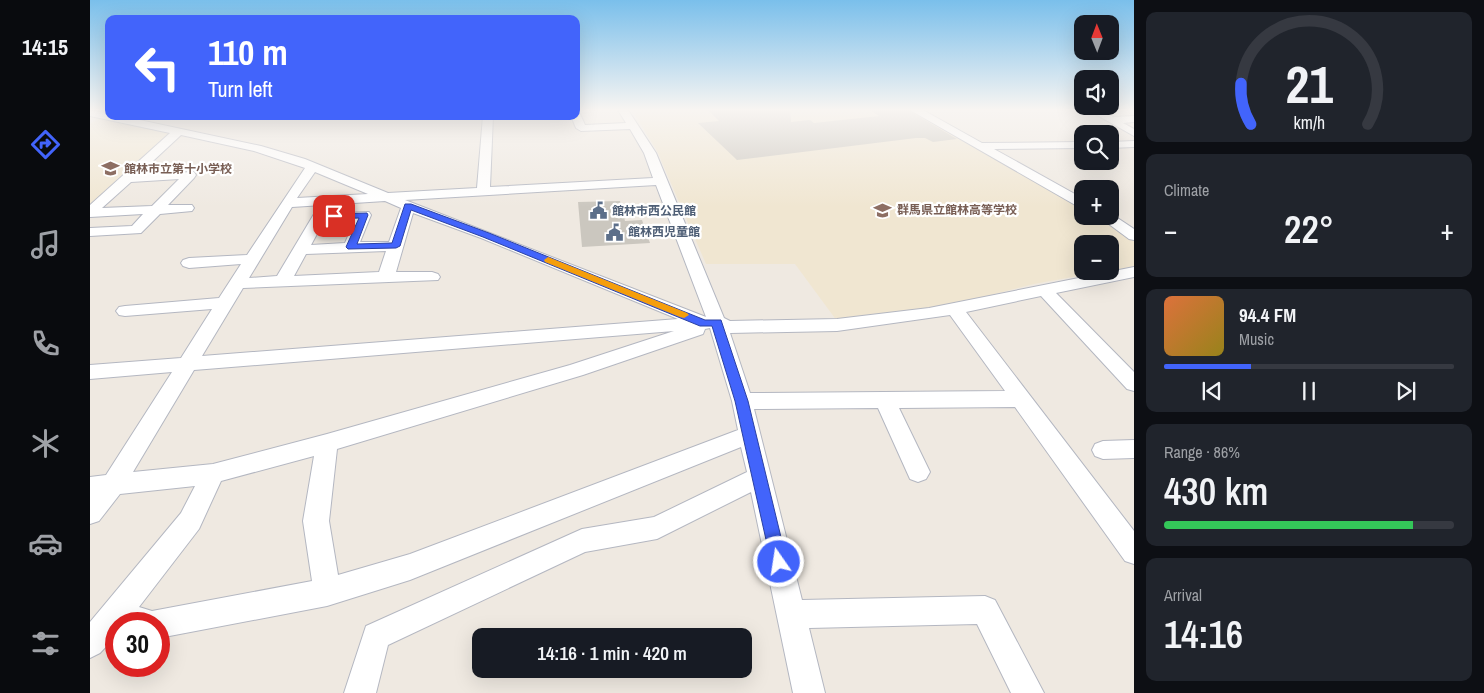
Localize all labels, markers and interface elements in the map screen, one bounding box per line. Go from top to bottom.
north arrow [1074,15,1119,60]
map controls [1074,15,1119,280]
text: 110 m [208,29,288,76]
text: 14:15 [22,32,68,62]
icon: left [125,35,190,100]
text: 21 [1285,49,1333,119]
button: sound [1074,70,1119,115]
text: Turn left [208,74,273,104]
text: km/h [1293,111,1325,135]
button: search [1074,125,1119,170]
icon: directions [28,127,63,162]
school or university icon: 館林市立第十小学校 [100,159,120,179]
place label: 館林市立第十小学校 [124,161,232,177]
text: Climate [1164,179,1209,201]
button: + [1074,180,1119,225]
pin [313,195,355,237]
school or university icon: 群馬県立館林高等学校 [873,200,893,220]
public building icon: 館林市西公民館 [588,201,608,221]
icon: arrive [320,202,348,230]
place label: 群馬県立館林高等学校 [897,202,1017,218]
place label: 館林市西公民館 [612,203,696,219]
text: 22° [1284,204,1334,255]
text: − [1164,211,1177,249]
text: + [1441,211,1454,249]
public building icon: 館林西児童館 [604,222,624,242]
place label: 館林西児童館 [628,224,700,240]
icon: music [28,227,63,262]
button: − [1074,235,1119,280]
text: 94.4 FM [1239,302,1296,328]
icon: phone [28,326,63,361]
text: Music [1239,328,1274,350]
icon: previous [1198,377,1226,405]
icon: pause [1295,377,1323,405]
icon: next [1392,377,1420,405]
icon: climate [28,426,63,461]
text: Range · 86% [1164,441,1240,463]
text: 430 km [1164,466,1268,517]
icon: car [28,526,63,561]
position arrow [752,535,804,587]
text: Arrival [1164,584,1202,606]
text: 14:16 [1164,609,1243,660]
speed limit sign: 30 [105,612,170,677]
icon: filters [28,626,63,661]
text: 14:16 · 1 min · 420 m [537,640,687,666]

